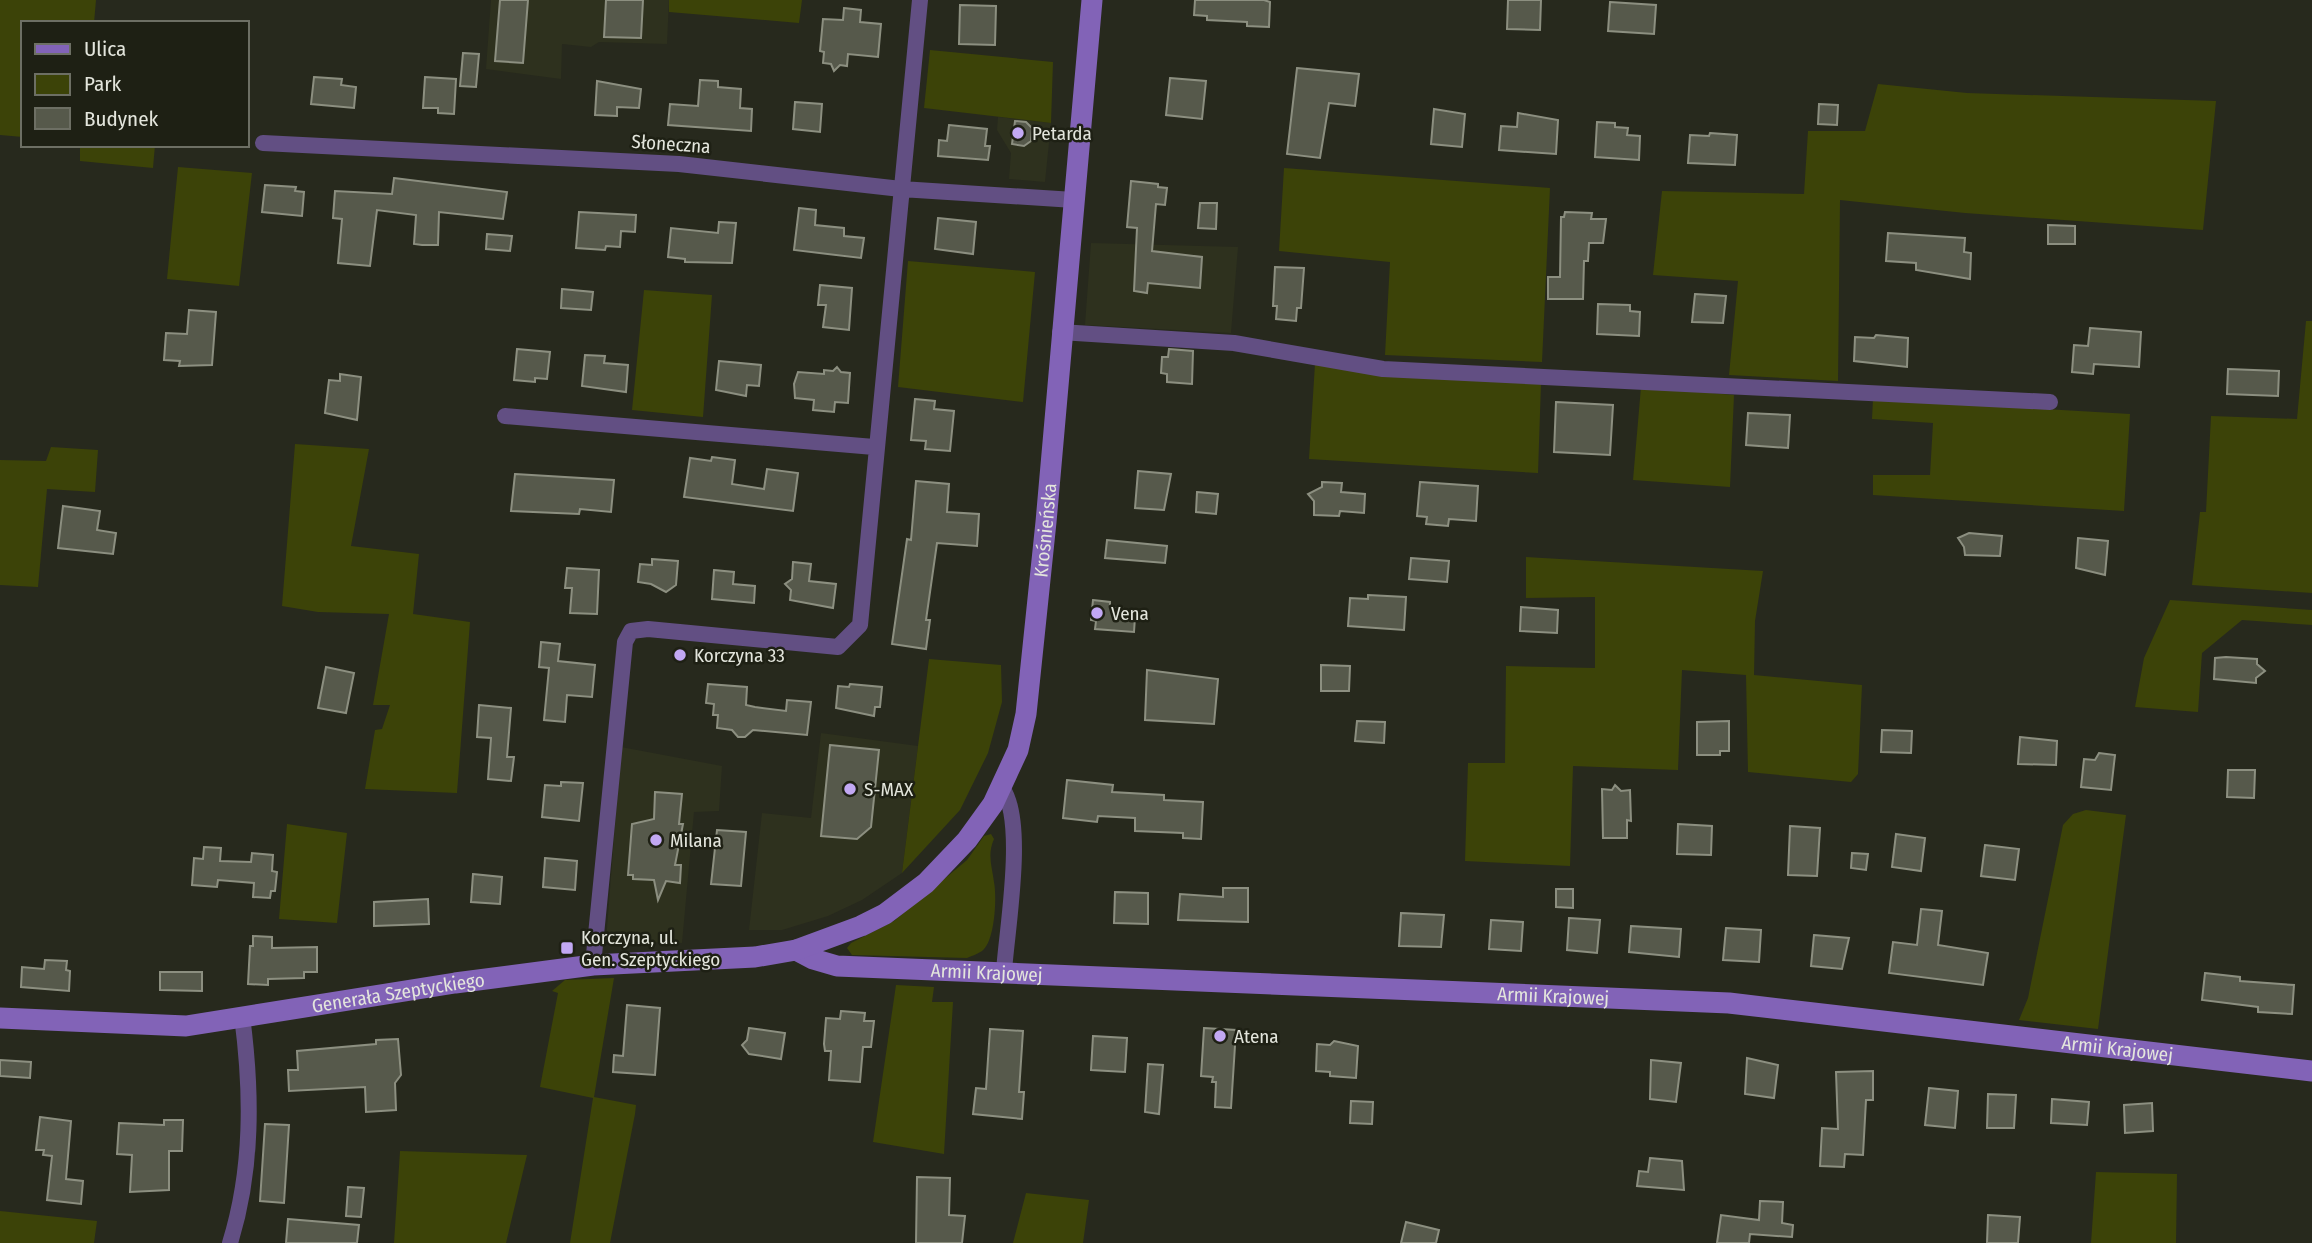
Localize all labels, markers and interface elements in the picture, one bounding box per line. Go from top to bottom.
legend [21,21,248,147]
text: Ulica [84,36,126,62]
text: Park [84,71,122,97]
text: Budynek [84,106,159,132]
place label: Petarda [1032,122,1092,145]
marker: Petarda [1010,125,1026,141]
street label: Słoneczna [631,130,711,158]
street label: Krośnieńska [1029,482,1061,578]
place label: Vena [1111,602,1149,625]
marker: Vena [1089,605,1105,621]
place label: Korczyna 33 [694,644,785,667]
marker: Korczyna 33 [672,647,688,663]
place label: S-MAX [864,778,914,801]
marker: S-MAX [842,781,858,797]
place label: Milana [670,829,722,852]
marker: Milana [648,832,664,848]
place label: Korczyna, ul. Gen. Szeptyckiego [581,926,720,971]
marker: Korczyna, ul. Gen. Szeptyckiego [559,940,575,956]
street label: Armii Krajowej [930,958,1043,986]
street label: Generała Szeptyckiego [310,968,486,1017]
street label: Armii Krajowej [1497,982,1610,1010]
place label: Atena [1234,1025,1279,1048]
marker: Atena [1212,1028,1228,1044]
street label: Armii Krajowej [2060,1030,2174,1066]

